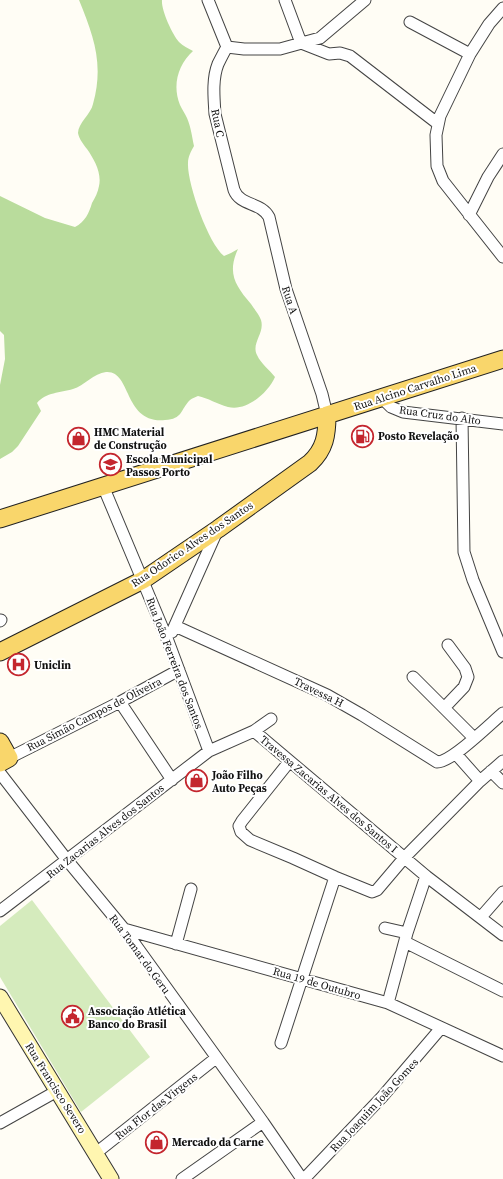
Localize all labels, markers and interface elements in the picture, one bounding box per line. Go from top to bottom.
street label: Rua C [207,108,228,139]
street label: Rua A [278,284,301,317]
street label: Rua Alcino Carvalho Lima [352,360,479,414]
street label: Rua Cruz do Alto [398,402,482,429]
fuel station icon: Posto Revelação [350,423,376,449]
shop icon: HMC Material de Construção [65,425,91,451]
place label: HMC Material de Construção [94,425,167,453]
place label: Posto Revelação [378,429,459,444]
school or university icon: Escola Municipal Passos Porto [97,452,123,478]
place label: Escola Municipal Passos Porto [126,452,213,480]
street label: Rua Odorico Alves dos Santos [128,498,256,591]
street label: Rua João Ferreira dos Santos [142,595,207,731]
hospital icon: Uniclin [5,652,31,678]
place label: Uniclin [34,658,71,673]
street label: Rua Simão Campos de Oliveira [24,674,165,755]
street label: Travessa H [291,674,346,711]
street label: Travessa Zacarias Alves dos Santos I [257,732,401,857]
shop icon: João Filho Auto Peças [184,768,210,794]
place label: João Filho Auto Peças [211,768,267,796]
street label: Rua Zacarias Alves dos Santos [43,781,167,882]
street label: Rua Tomar do Geru [106,911,174,998]
street label: Rua 19 de Outubro [271,964,363,1003]
public building icon: Associação Atlética Banco do Brasil [59,1004,85,1030]
place label: Associação Atlética Banco do Brasil [88,1004,186,1032]
street label: Rua Francisco Severo [22,1040,90,1137]
street label: Rua Joaquim João Gomes [327,1055,422,1156]
street label: Rua Flor das Virgens [112,1069,201,1143]
shop icon: Mercado da Carne [144,1129,170,1155]
place label: Mercado da Carne [172,1135,264,1150]

